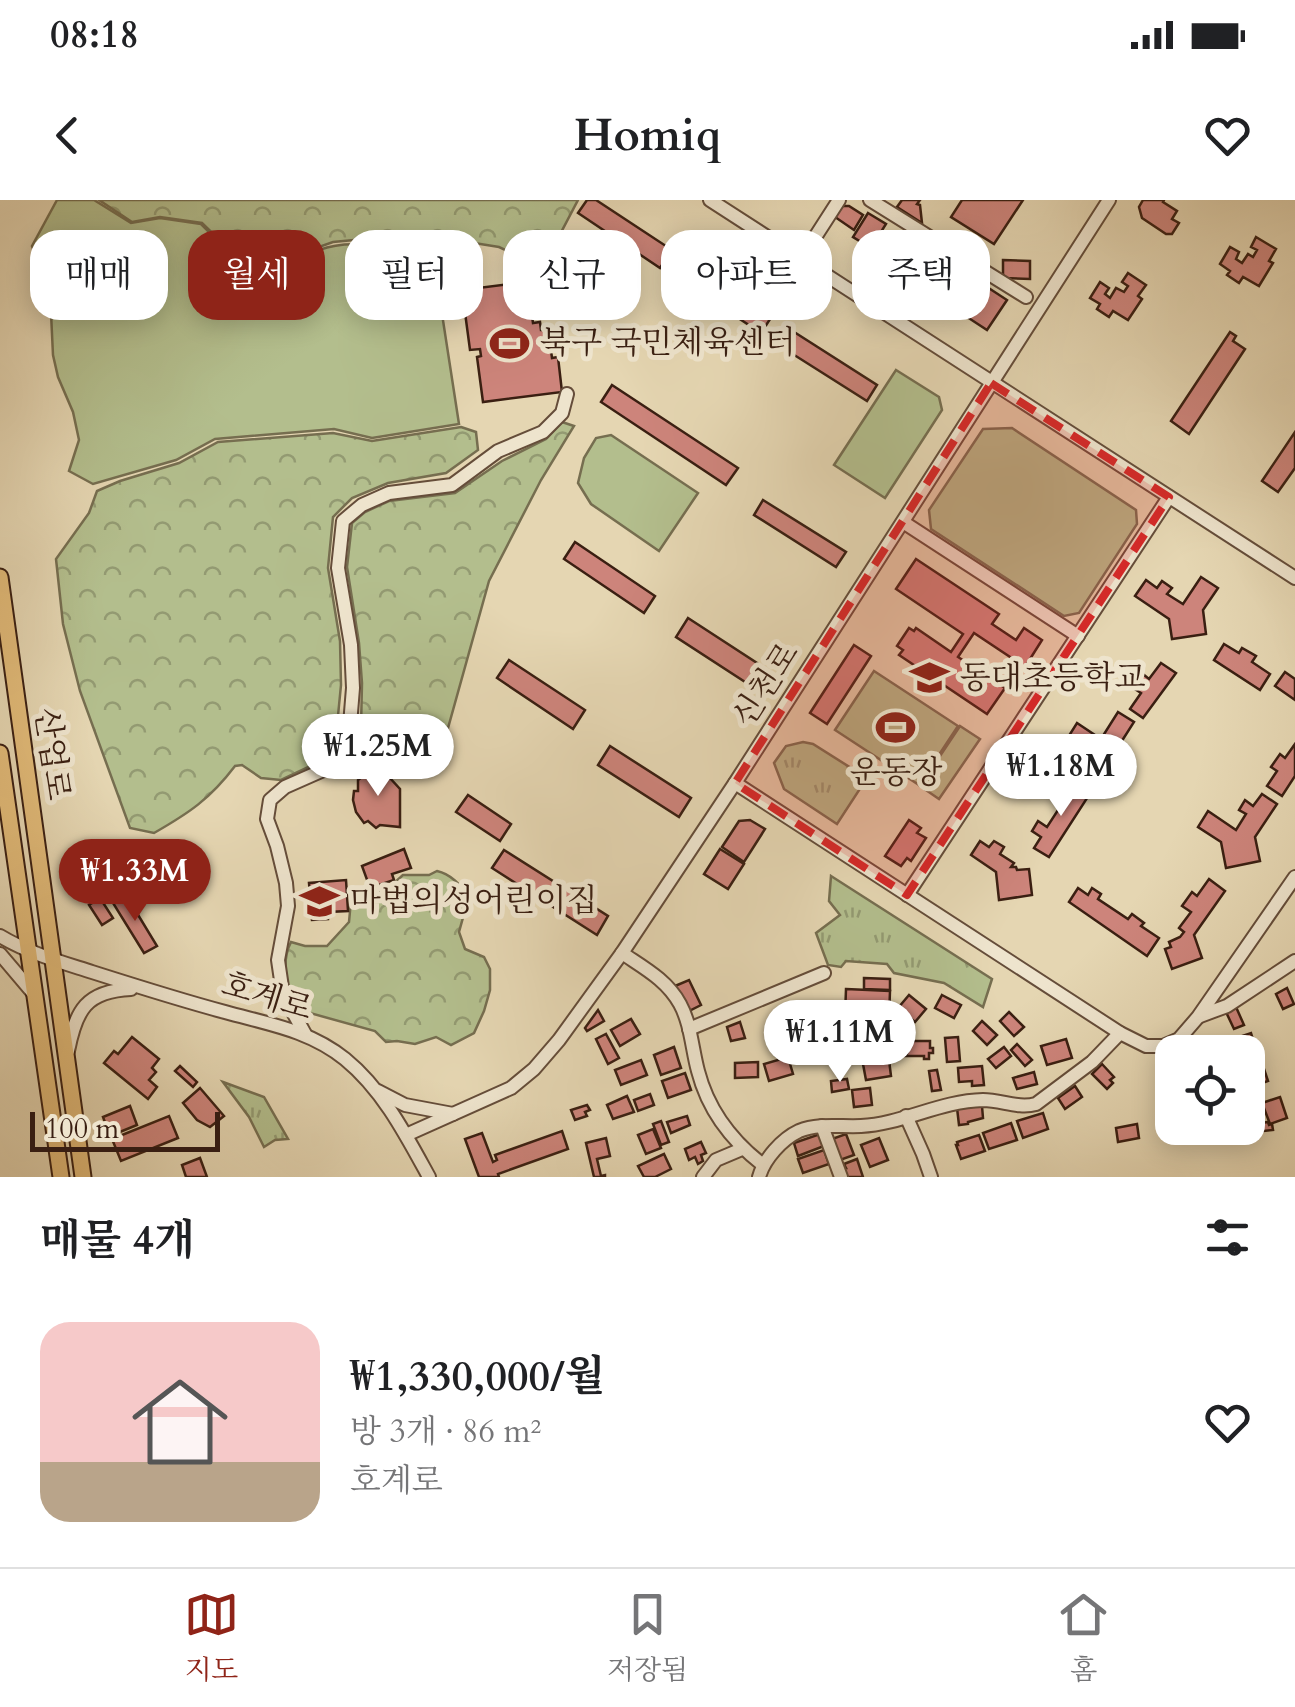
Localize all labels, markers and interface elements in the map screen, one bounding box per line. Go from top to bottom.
text: 08:18 [50,9,139,61]
text: Homiq [574,105,721,166]
icon: back [40,108,95,163]
icon: heart [1200,108,1255,163]
chip: 매매 [30,230,168,320]
chip: 월세 [188,230,325,320]
chip: 필터 [345,230,483,320]
chip: 신규 [503,230,641,320]
chip: 아파트 [661,230,832,320]
chip: 주택 [852,230,990,320]
place label: 북구 국민체육센터 [540,321,796,365]
sports icon: 북구 국민체육센터 [489,322,531,364]
street label: 신천로 [722,634,810,736]
place label: 동대초등학교 [960,656,1146,700]
school or university icon: 동대초등학교 [909,657,951,699]
street label: 산업로 [24,705,80,803]
sports icon: 운동장 [875,707,917,749]
pin: ₩1.25M [297,714,459,799]
text: ₩1.25M [324,724,432,768]
pin: ₩1.18M [980,734,1142,819]
text: ₩1.18M [1007,744,1115,788]
place label: 운동장 [850,751,942,795]
pin: ₩1.33M [54,839,216,924]
text: ₩1.33M [81,849,189,893]
place label: 마법의성어린이집 [350,879,597,923]
school or university icon: 마법의성어린이집 [299,880,341,922]
street label: 호계로 [216,962,318,1032]
pin: ₩1.11M [759,1000,921,1085]
text: ₩1.11M [786,1010,894,1054]
map controls [1155,1035,1265,1145]
button: locate [1155,1035,1265,1145]
scale bar [30,1107,220,1151]
text: 100 m [45,1110,119,1148]
icon: filters [1200,1210,1255,1265]
text: 매물 4개 [40,1212,195,1269]
text: ₩1,330,000/월 [350,1348,605,1405]
icon: home [120,1362,240,1482]
icon: heart [1200,1395,1255,1450]
text: 방 3개 · 86 m² [350,1410,541,1454]
text: 호계로 [350,1459,443,1503]
tab: 지도 [184,1587,239,1689]
tab: 저장됨 [607,1587,688,1689]
tab: 홈 [1056,1587,1111,1689]

